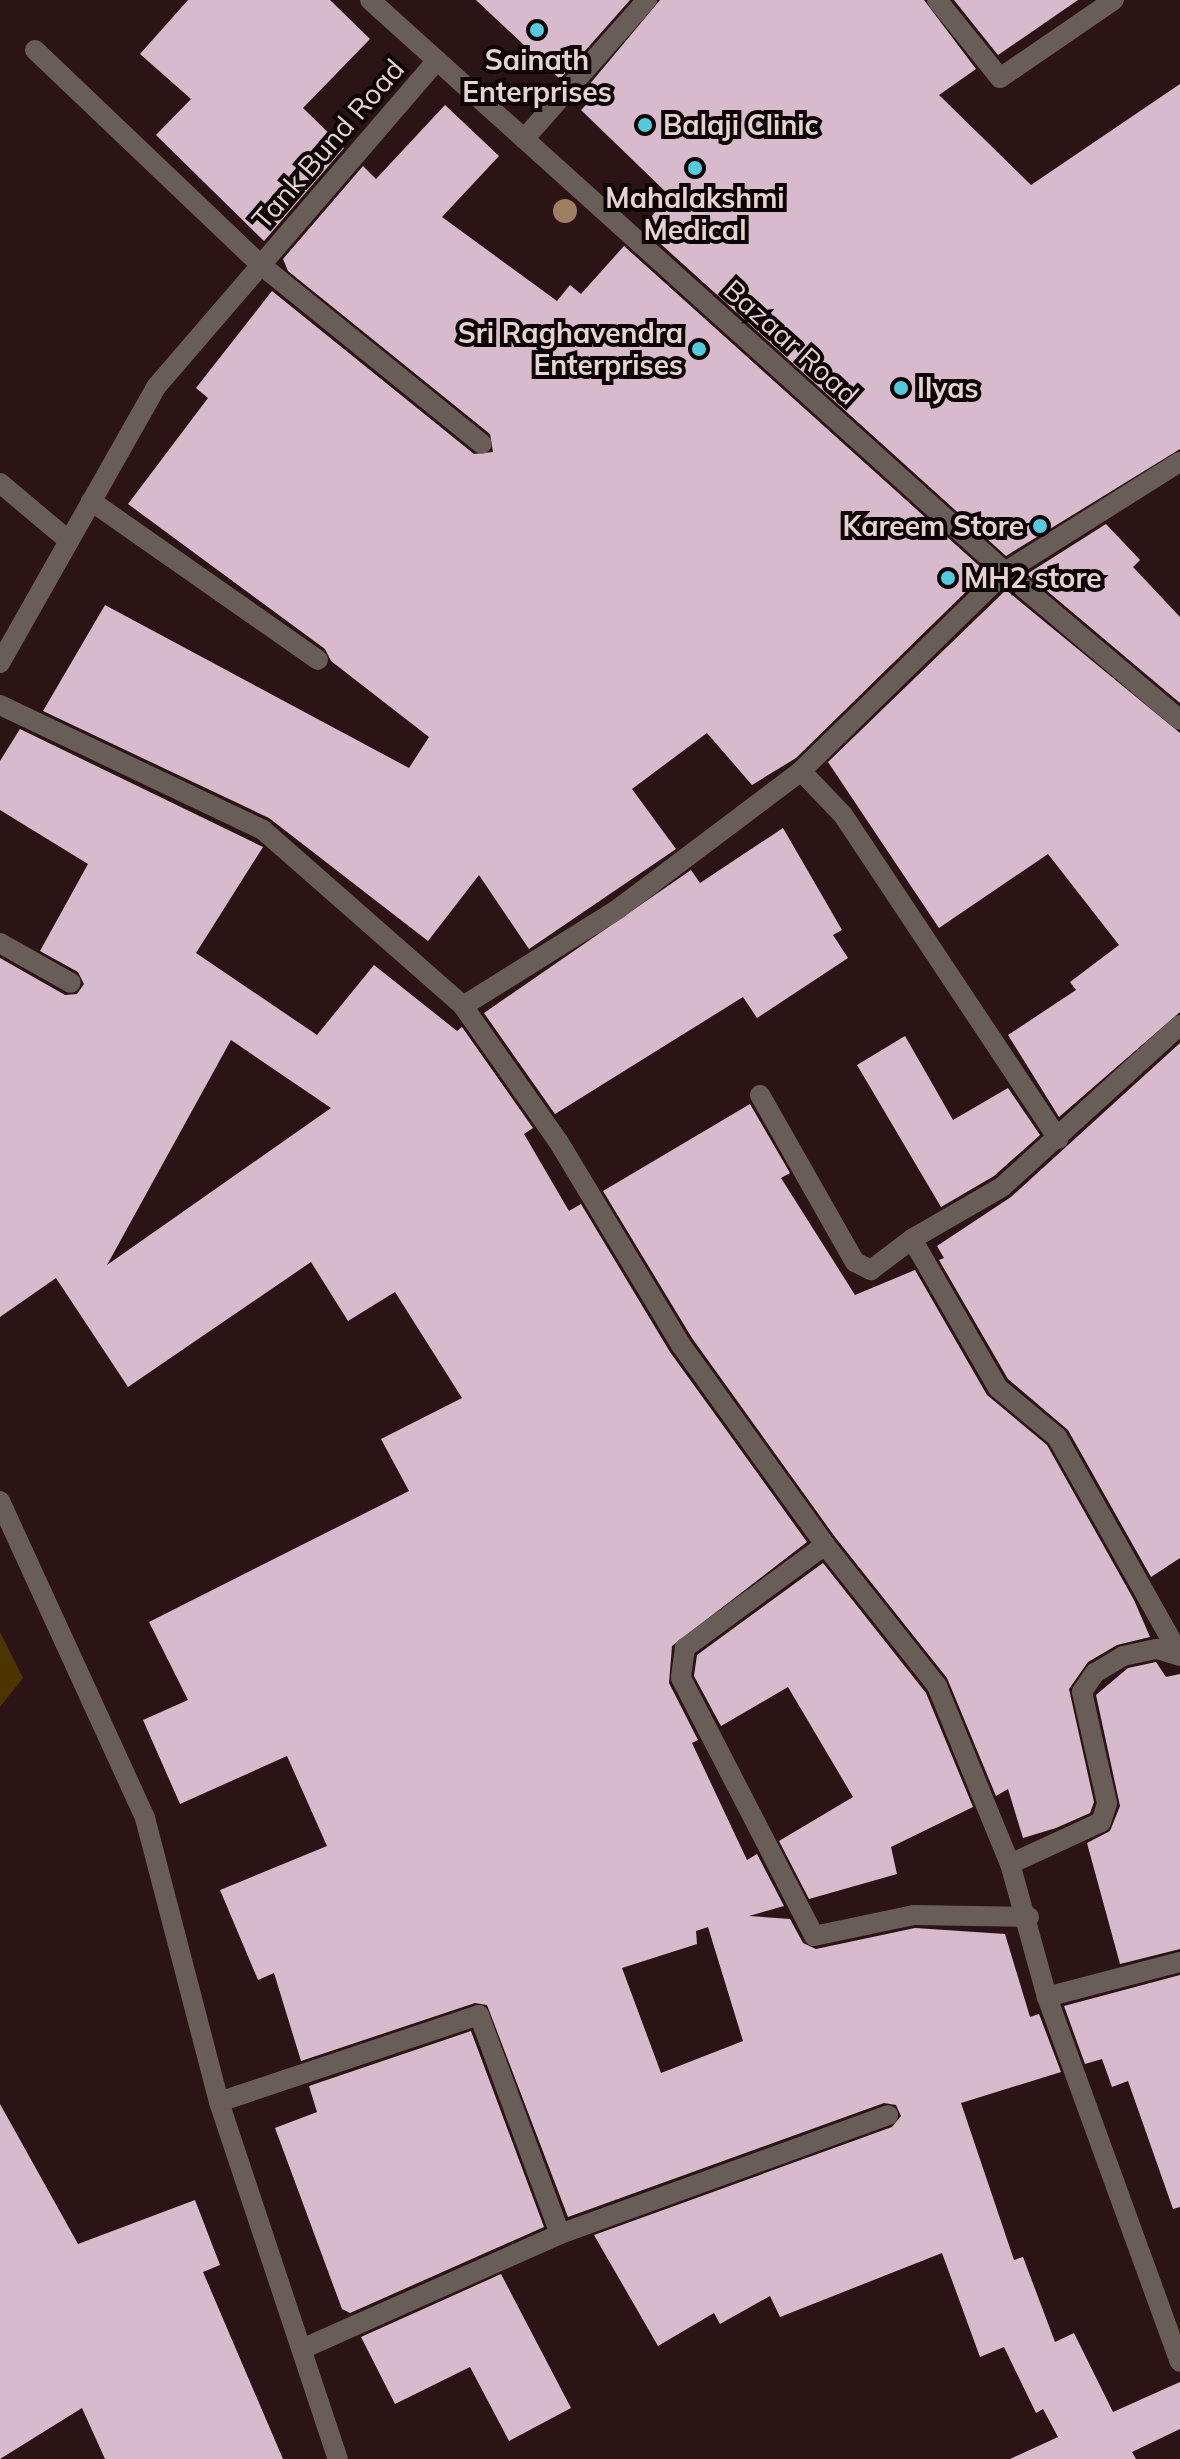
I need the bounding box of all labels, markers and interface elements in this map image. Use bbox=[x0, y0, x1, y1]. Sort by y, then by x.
marker: Sainath Enterprises bbox=[528, 21, 546, 39]
place label: Sainath Enterprises bbox=[462, 43, 612, 109]
street label: Tank Bund Road bbox=[245, 52, 411, 236]
place label: Balaji Clinic bbox=[663, 108, 819, 142]
marker: Balaji Clinic bbox=[634, 114, 656, 136]
marker: Mahalakshmi Medical bbox=[686, 159, 704, 177]
place label: Mahalakshmi Medical bbox=[605, 181, 785, 247]
street label: Bazaar Road bbox=[717, 273, 865, 411]
place label: Sri Raghavendra Enterprises bbox=[458, 316, 683, 382]
marker: Sri Raghavendra Enterprises bbox=[690, 340, 708, 358]
place label: Ilyas bbox=[917, 371, 979, 405]
marker: Ilyas bbox=[892, 379, 910, 397]
place label: Kareem Store bbox=[843, 509, 1024, 543]
marker: Kareem Store bbox=[1031, 517, 1049, 535]
place label: MH2 store bbox=[964, 561, 1102, 595]
marker: MH2 store bbox=[939, 569, 957, 587]

